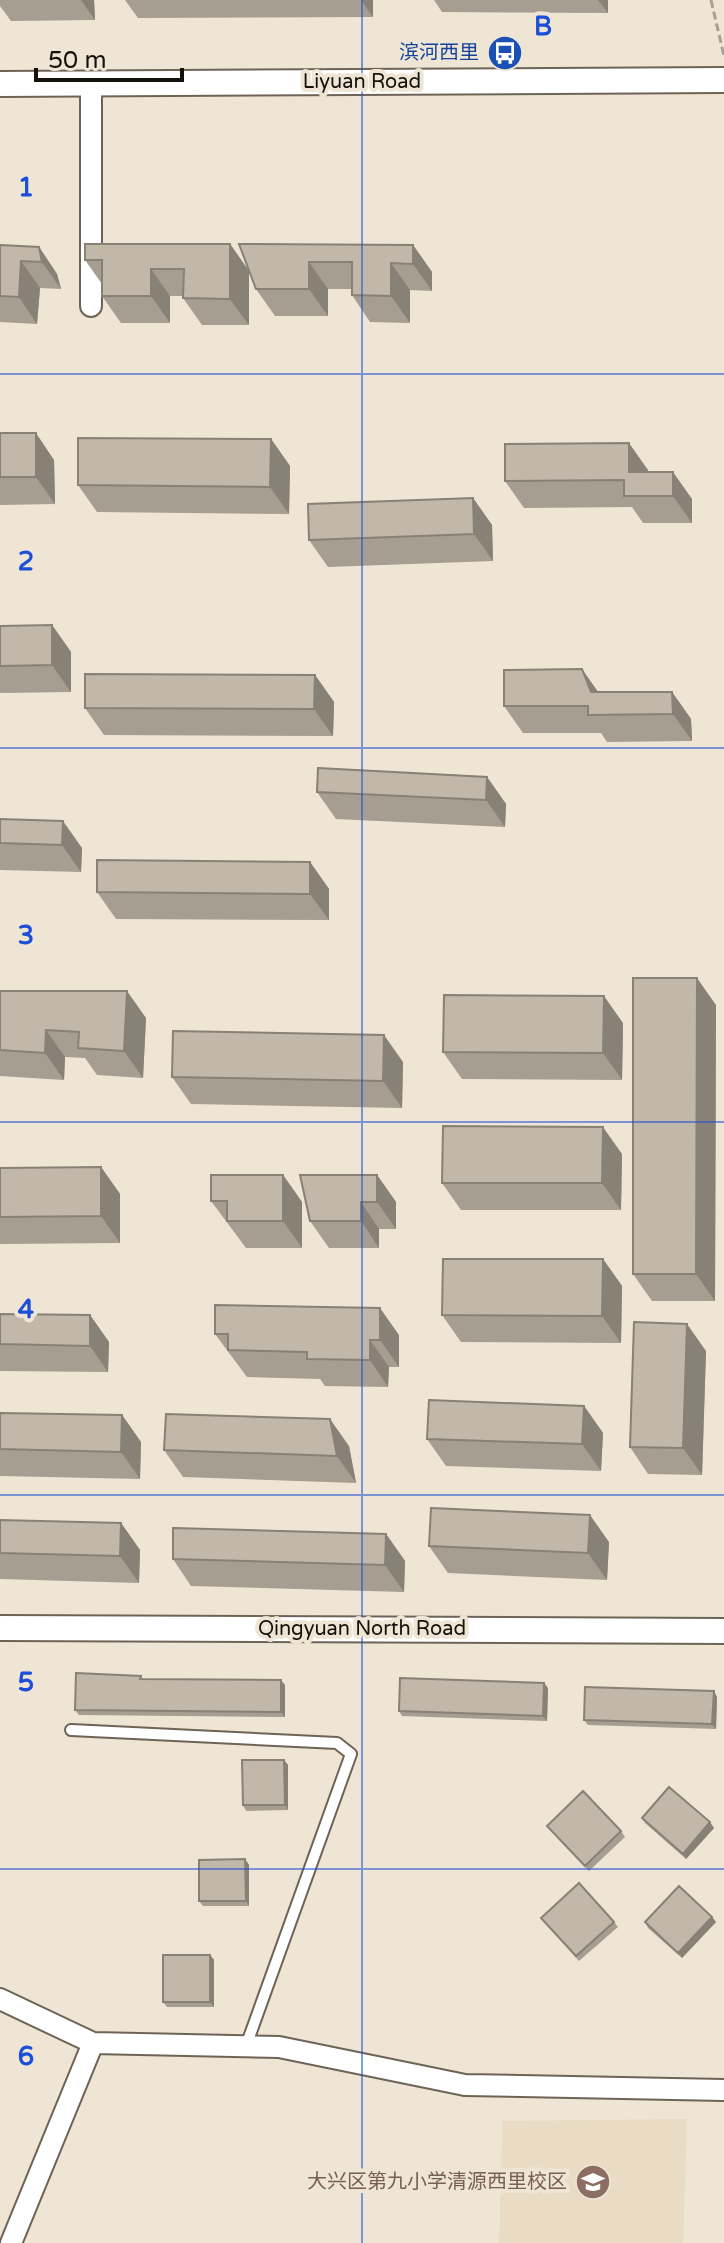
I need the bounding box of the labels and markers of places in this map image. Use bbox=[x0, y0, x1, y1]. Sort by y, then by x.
bus stop icon: 滨河西里 bbox=[486, 34, 524, 72]
place label: 滨河西里 bbox=[399, 41, 479, 65]
school or university icon: 大兴区第九小学清源西里校区 bbox=[574, 2163, 612, 2201]
place label: 大兴区第九小学清源西里校区 bbox=[307, 2170, 567, 2194]

